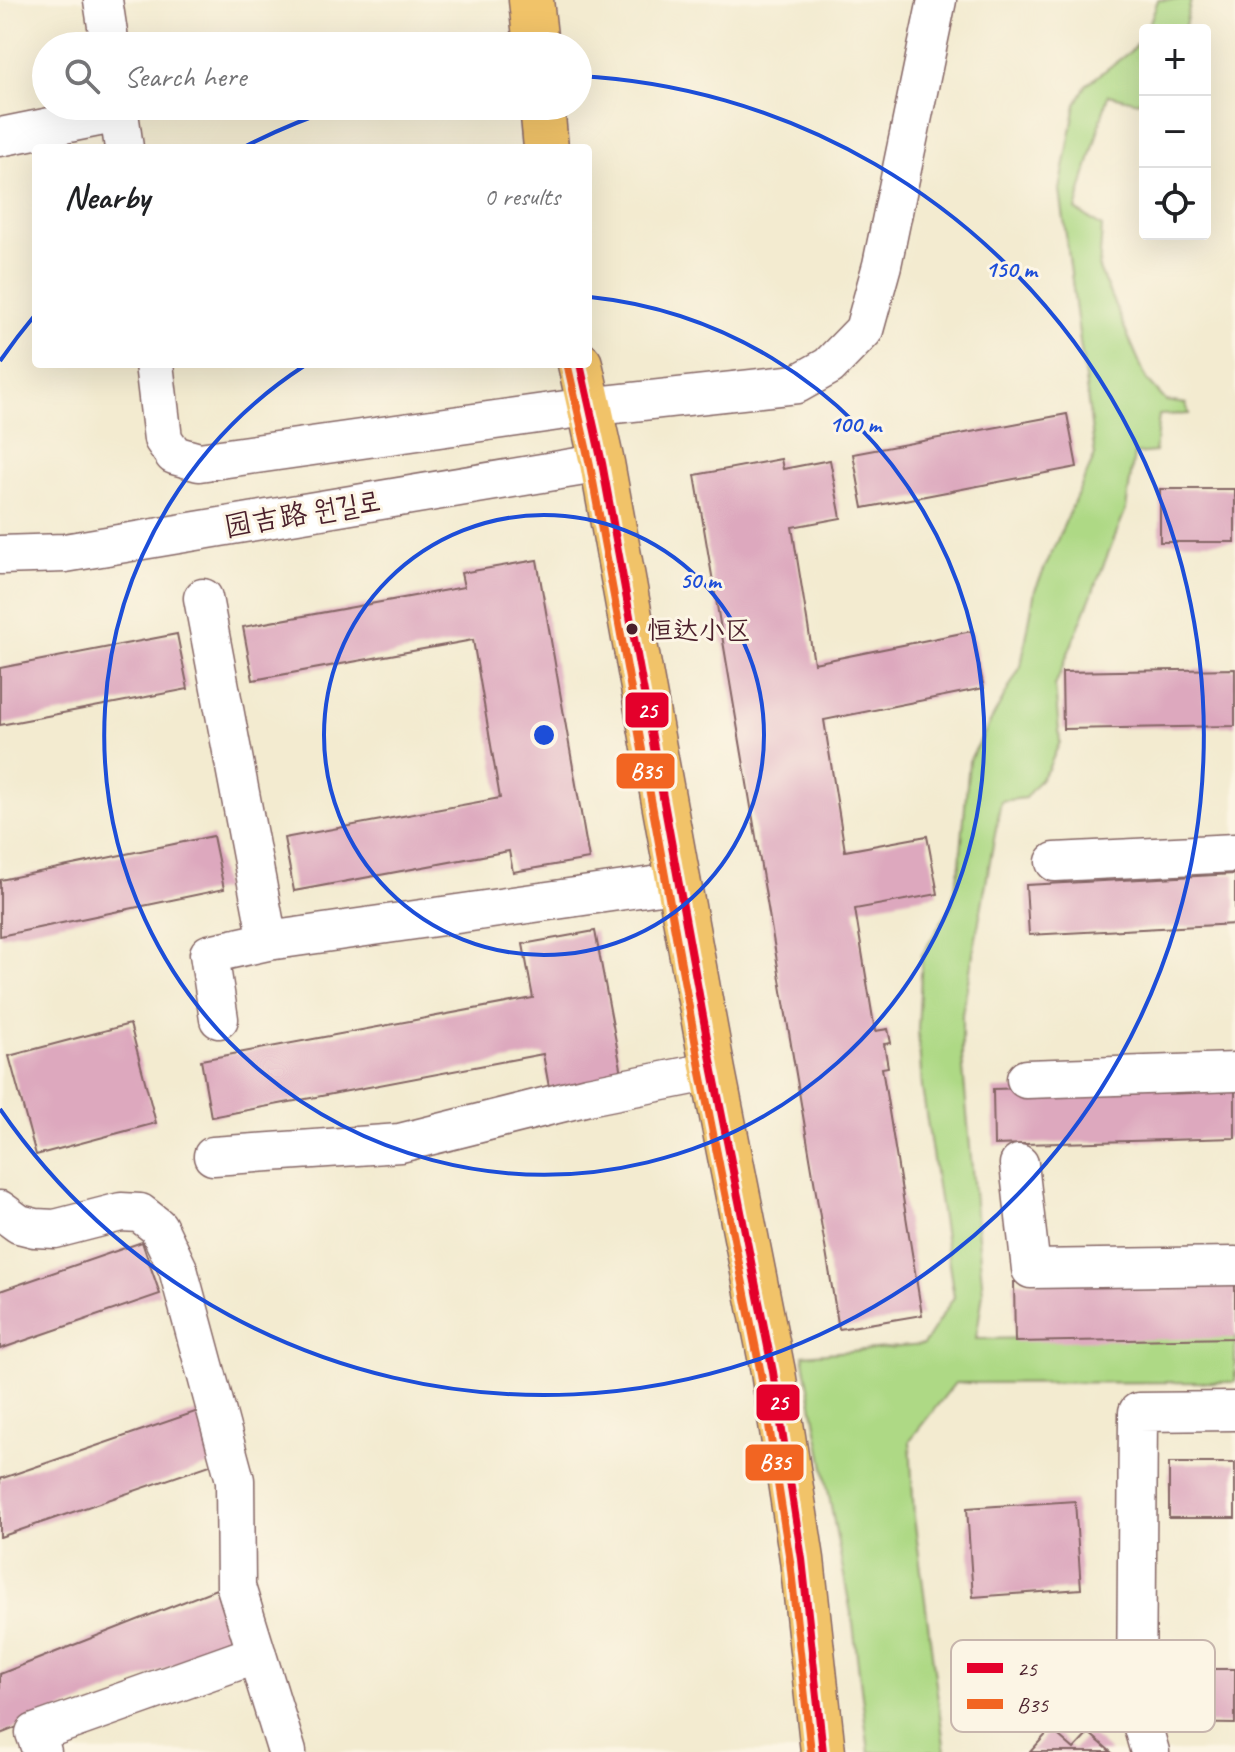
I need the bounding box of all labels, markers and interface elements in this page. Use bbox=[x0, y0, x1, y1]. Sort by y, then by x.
map controls bbox=[1139, 24, 1211, 240]
button: + bbox=[1139, 24, 1211, 96]
search box bbox=[32, 32, 592, 120]
icon: search bbox=[60, 54, 104, 98]
text: Search here bbox=[124, 57, 246, 95]
button: − bbox=[1139, 96, 1211, 168]
button: locate bbox=[1139, 168, 1211, 240]
text: Nearby bbox=[64, 175, 150, 218]
text: 0 results bbox=[484, 180, 560, 213]
text: 150 m bbox=[985, 254, 1039, 284]
text: 100 m bbox=[829, 409, 883, 439]
street label: 园吉路 원길로 bbox=[221, 483, 383, 544]
text: 50 m bbox=[680, 565, 723, 595]
place label: 恒达小区 bbox=[647, 614, 751, 647]
marker: 恒达小区 bbox=[624, 621, 640, 637]
line badge: 25 bbox=[624, 691, 670, 729]
text: 25 bbox=[637, 697, 659, 725]
centre of rings bbox=[530, 721, 558, 749]
line badge: B35 bbox=[615, 752, 676, 790]
text: B35 bbox=[631, 758, 664, 786]
line badge: 25 bbox=[755, 1383, 801, 1422]
text: 25 bbox=[768, 1389, 790, 1417]
line badge: B35 bbox=[744, 1443, 805, 1482]
text: B35 bbox=[760, 1449, 793, 1477]
legend bbox=[951, 1640, 1215, 1732]
text: 25 bbox=[1017, 1655, 1038, 1683]
text: B35 bbox=[1017, 1691, 1049, 1719]

